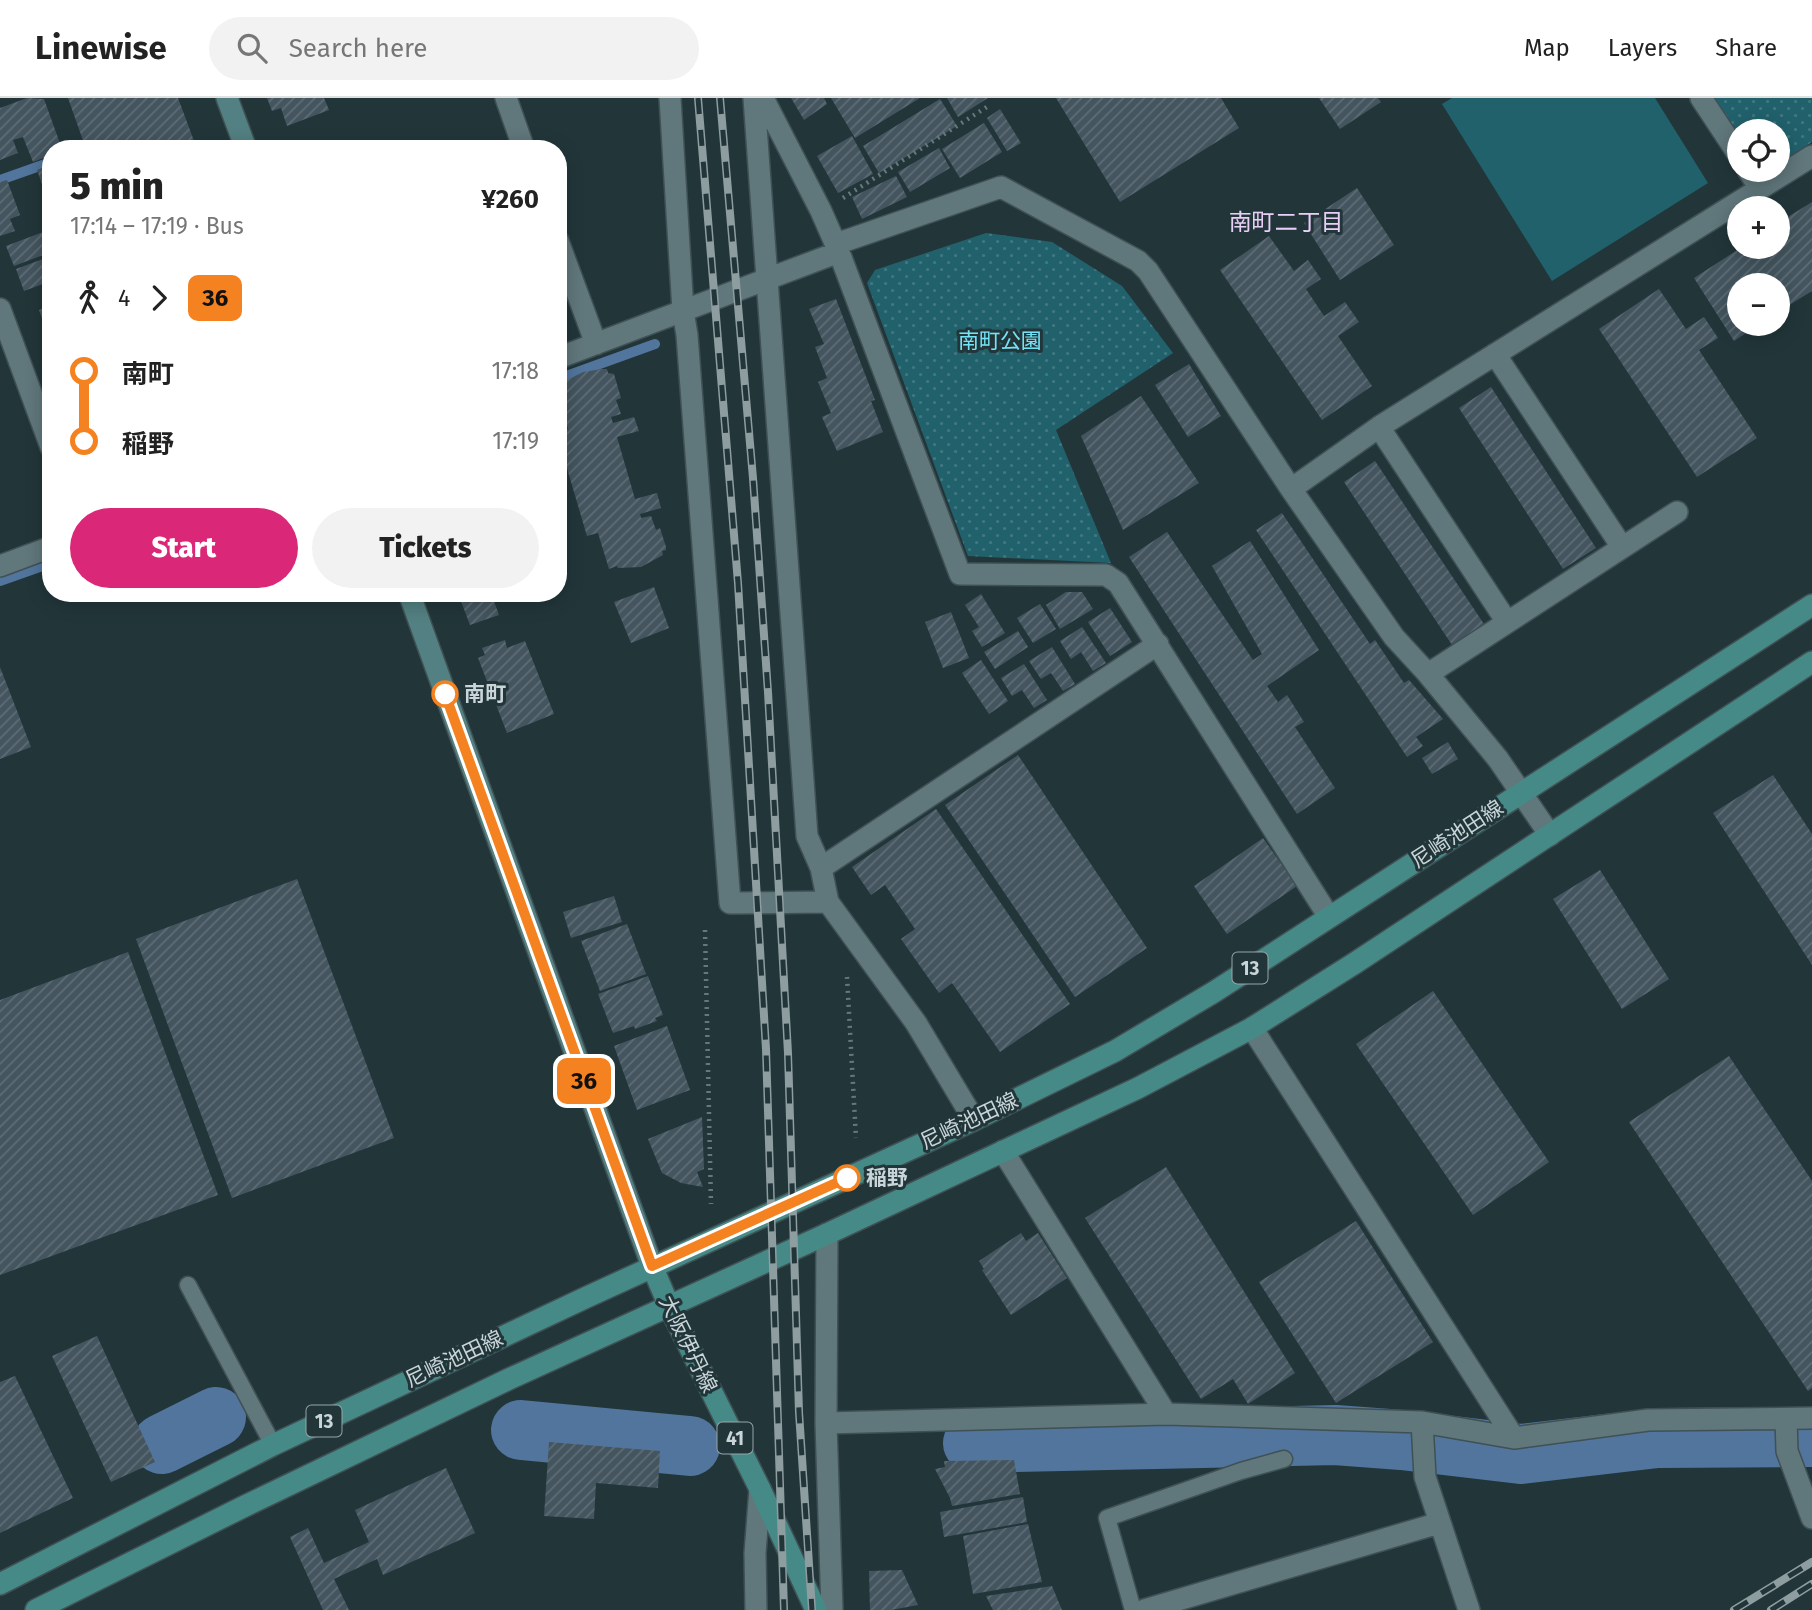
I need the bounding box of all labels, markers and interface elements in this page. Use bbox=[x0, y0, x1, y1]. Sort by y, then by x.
search box bbox=[209, 17, 699, 80]
text: Linewise bbox=[35, 28, 167, 68]
icon: search bbox=[233, 29, 271, 67]
text: Search here bbox=[289, 33, 428, 64]
text: Map bbox=[1524, 34, 1570, 62]
text: Layers bbox=[1608, 34, 1677, 62]
text: Share bbox=[1715, 34, 1777, 62]
map controls bbox=[1727, 119, 1790, 336]
button: locate bbox=[1727, 119, 1790, 182]
text: 5 min bbox=[70, 163, 164, 209]
text: ¥260 bbox=[481, 184, 539, 215]
button: + bbox=[1727, 196, 1790, 259]
district label: 南町二丁目 bbox=[1229, 208, 1344, 236]
text: 17:14 – 17:19 · Bus bbox=[70, 212, 244, 240]
button: − bbox=[1727, 273, 1790, 336]
icon: walk bbox=[70, 279, 108, 317]
icon: forward bbox=[140, 279, 178, 317]
text: 4 bbox=[118, 284, 130, 312]
text: 36 bbox=[202, 284, 228, 312]
park label: 南町公園 bbox=[958, 328, 1042, 354]
text: 17:18 bbox=[492, 357, 539, 385]
text: 南町 bbox=[122, 359, 174, 390]
text: 17:19 bbox=[492, 427, 539, 455]
text: 稲野 bbox=[122, 429, 174, 460]
button: Start bbox=[70, 508, 298, 588]
button: Tickets bbox=[312, 508, 539, 588]
marker: 南町 bbox=[432, 681, 458, 707]
place label: 南町 bbox=[464, 681, 506, 707]
street label: 尼崎池田線 bbox=[1406, 795, 1508, 873]
road number: 13 bbox=[1232, 953, 1268, 984]
line badge: 36 bbox=[552, 1058, 616, 1104]
text: 36 bbox=[571, 1067, 597, 1095]
street label: 尼崎池田線 bbox=[916, 1087, 1022, 1155]
marker: 稲野 bbox=[834, 1165, 860, 1191]
place label: 稲野 bbox=[866, 1165, 908, 1191]
street label: 大阪伊丹線 bbox=[653, 1291, 723, 1397]
street label: 尼崎池田線 bbox=[401, 1325, 507, 1393]
road number: 13 bbox=[306, 1406, 342, 1436]
road number: 41 bbox=[718, 1422, 752, 1454]

